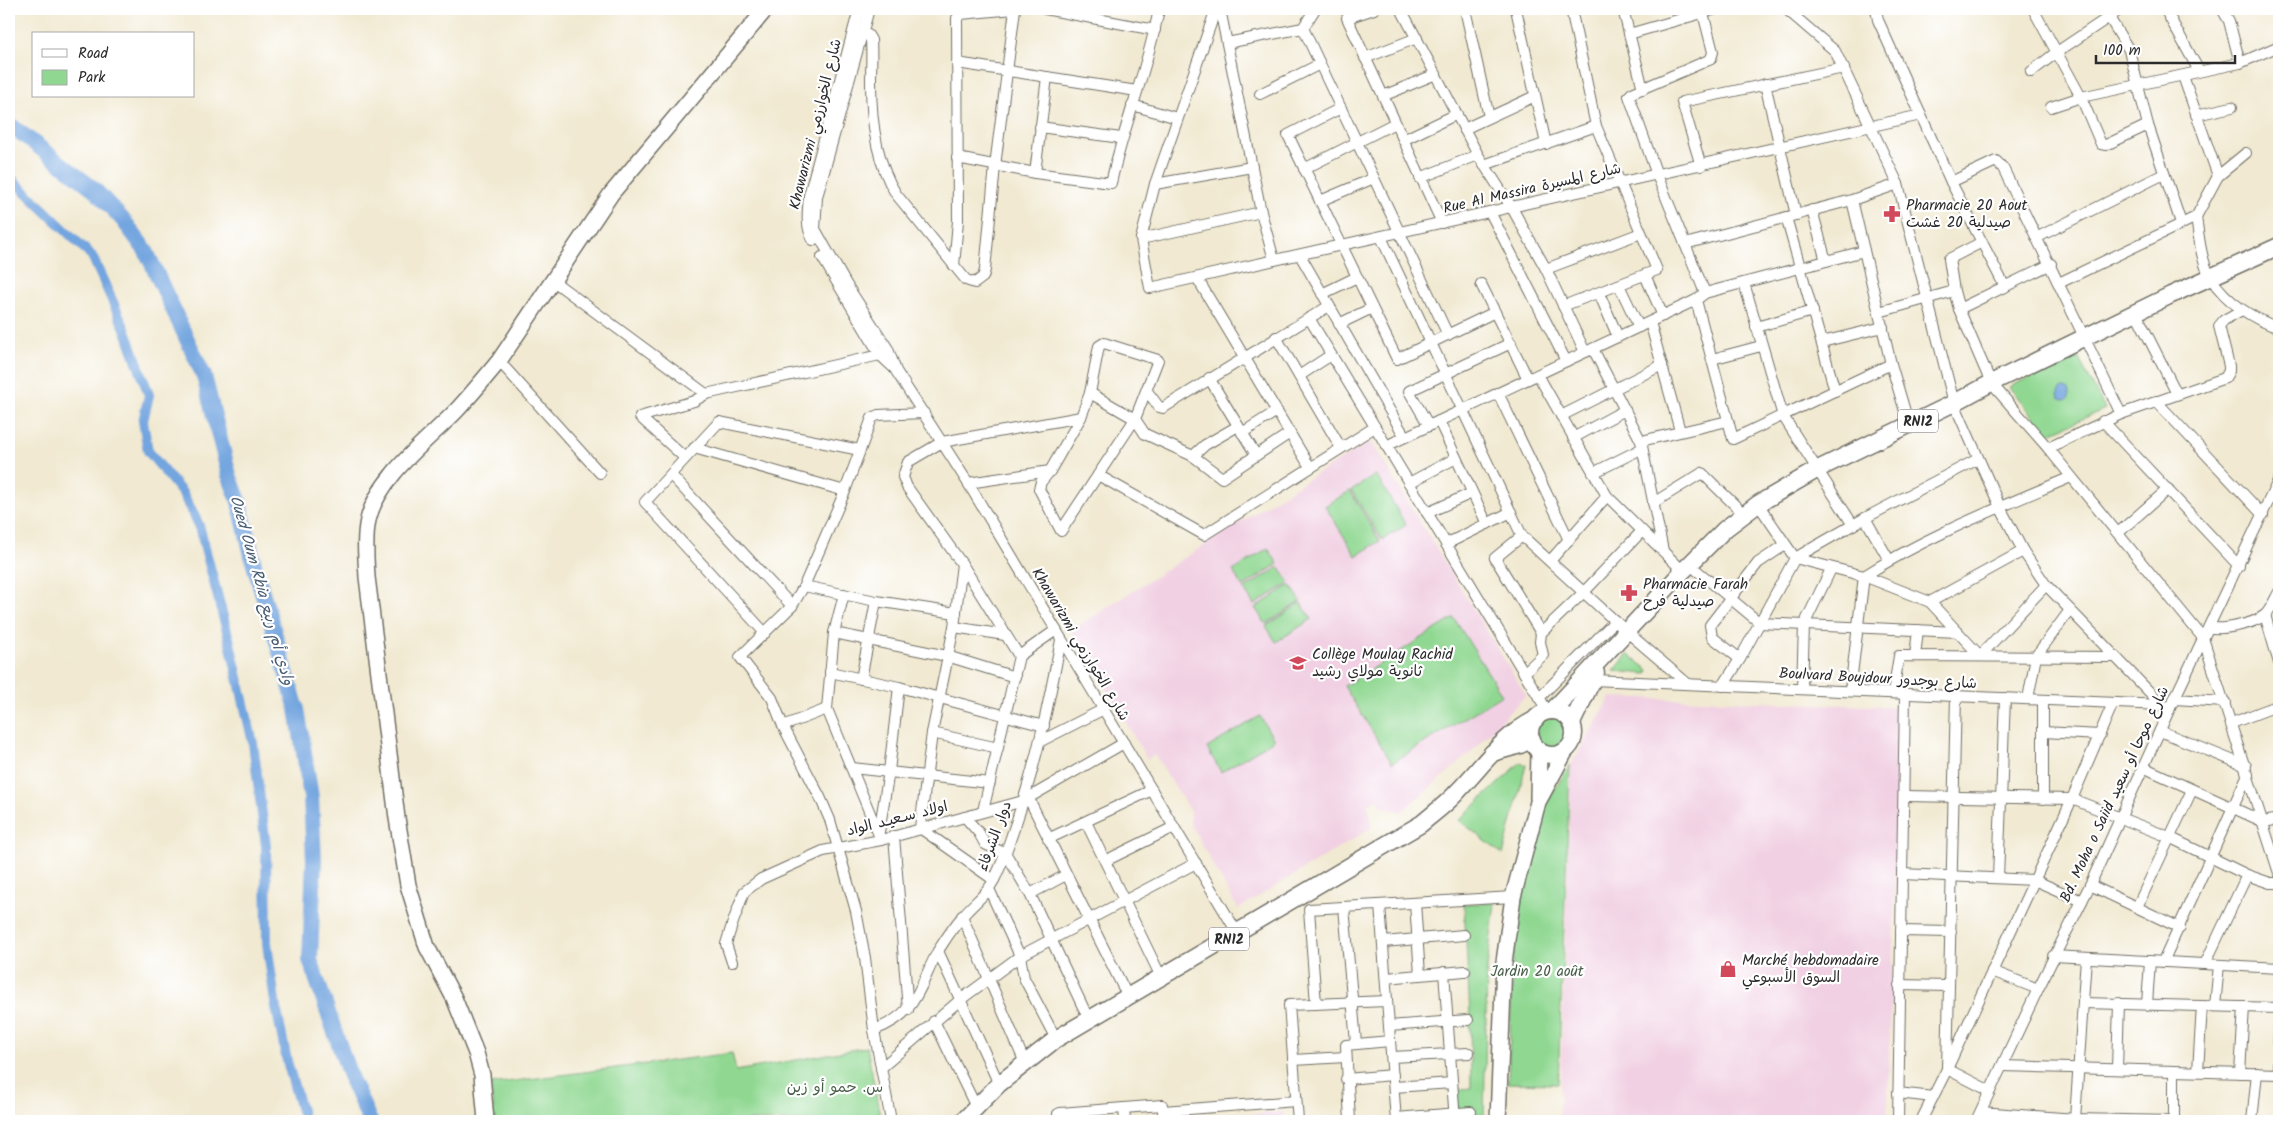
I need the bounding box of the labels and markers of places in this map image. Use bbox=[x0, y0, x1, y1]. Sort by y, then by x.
place label: Pharmacie 20 Aout صيدلية 20 غشت bbox=[1906, 194, 2028, 235]
pharmacy icon: Pharmacie 20 Aout صيدلية 20 غشت bbox=[1882, 204, 1902, 224]
place label: Pharmacie Farah صيدلية فرح bbox=[1643, 573, 1748, 614]
pharmacy icon: Pharmacie Farah صيدلية فرح bbox=[1619, 583, 1639, 603]
place label: Collège Moulay Rachid ثانوية مولاي رشيد bbox=[1312, 643, 1453, 684]
school or university icon: Collège Moulay Rachid ثانوية مولاي رشيد bbox=[1288, 653, 1308, 673]
place label: Marché hebdomadaire السوق الأسبوعي bbox=[1742, 949, 1879, 990]
shop icon: Marché hebdomadaire السوق الأسبوعي bbox=[1718, 959, 1738, 979]

